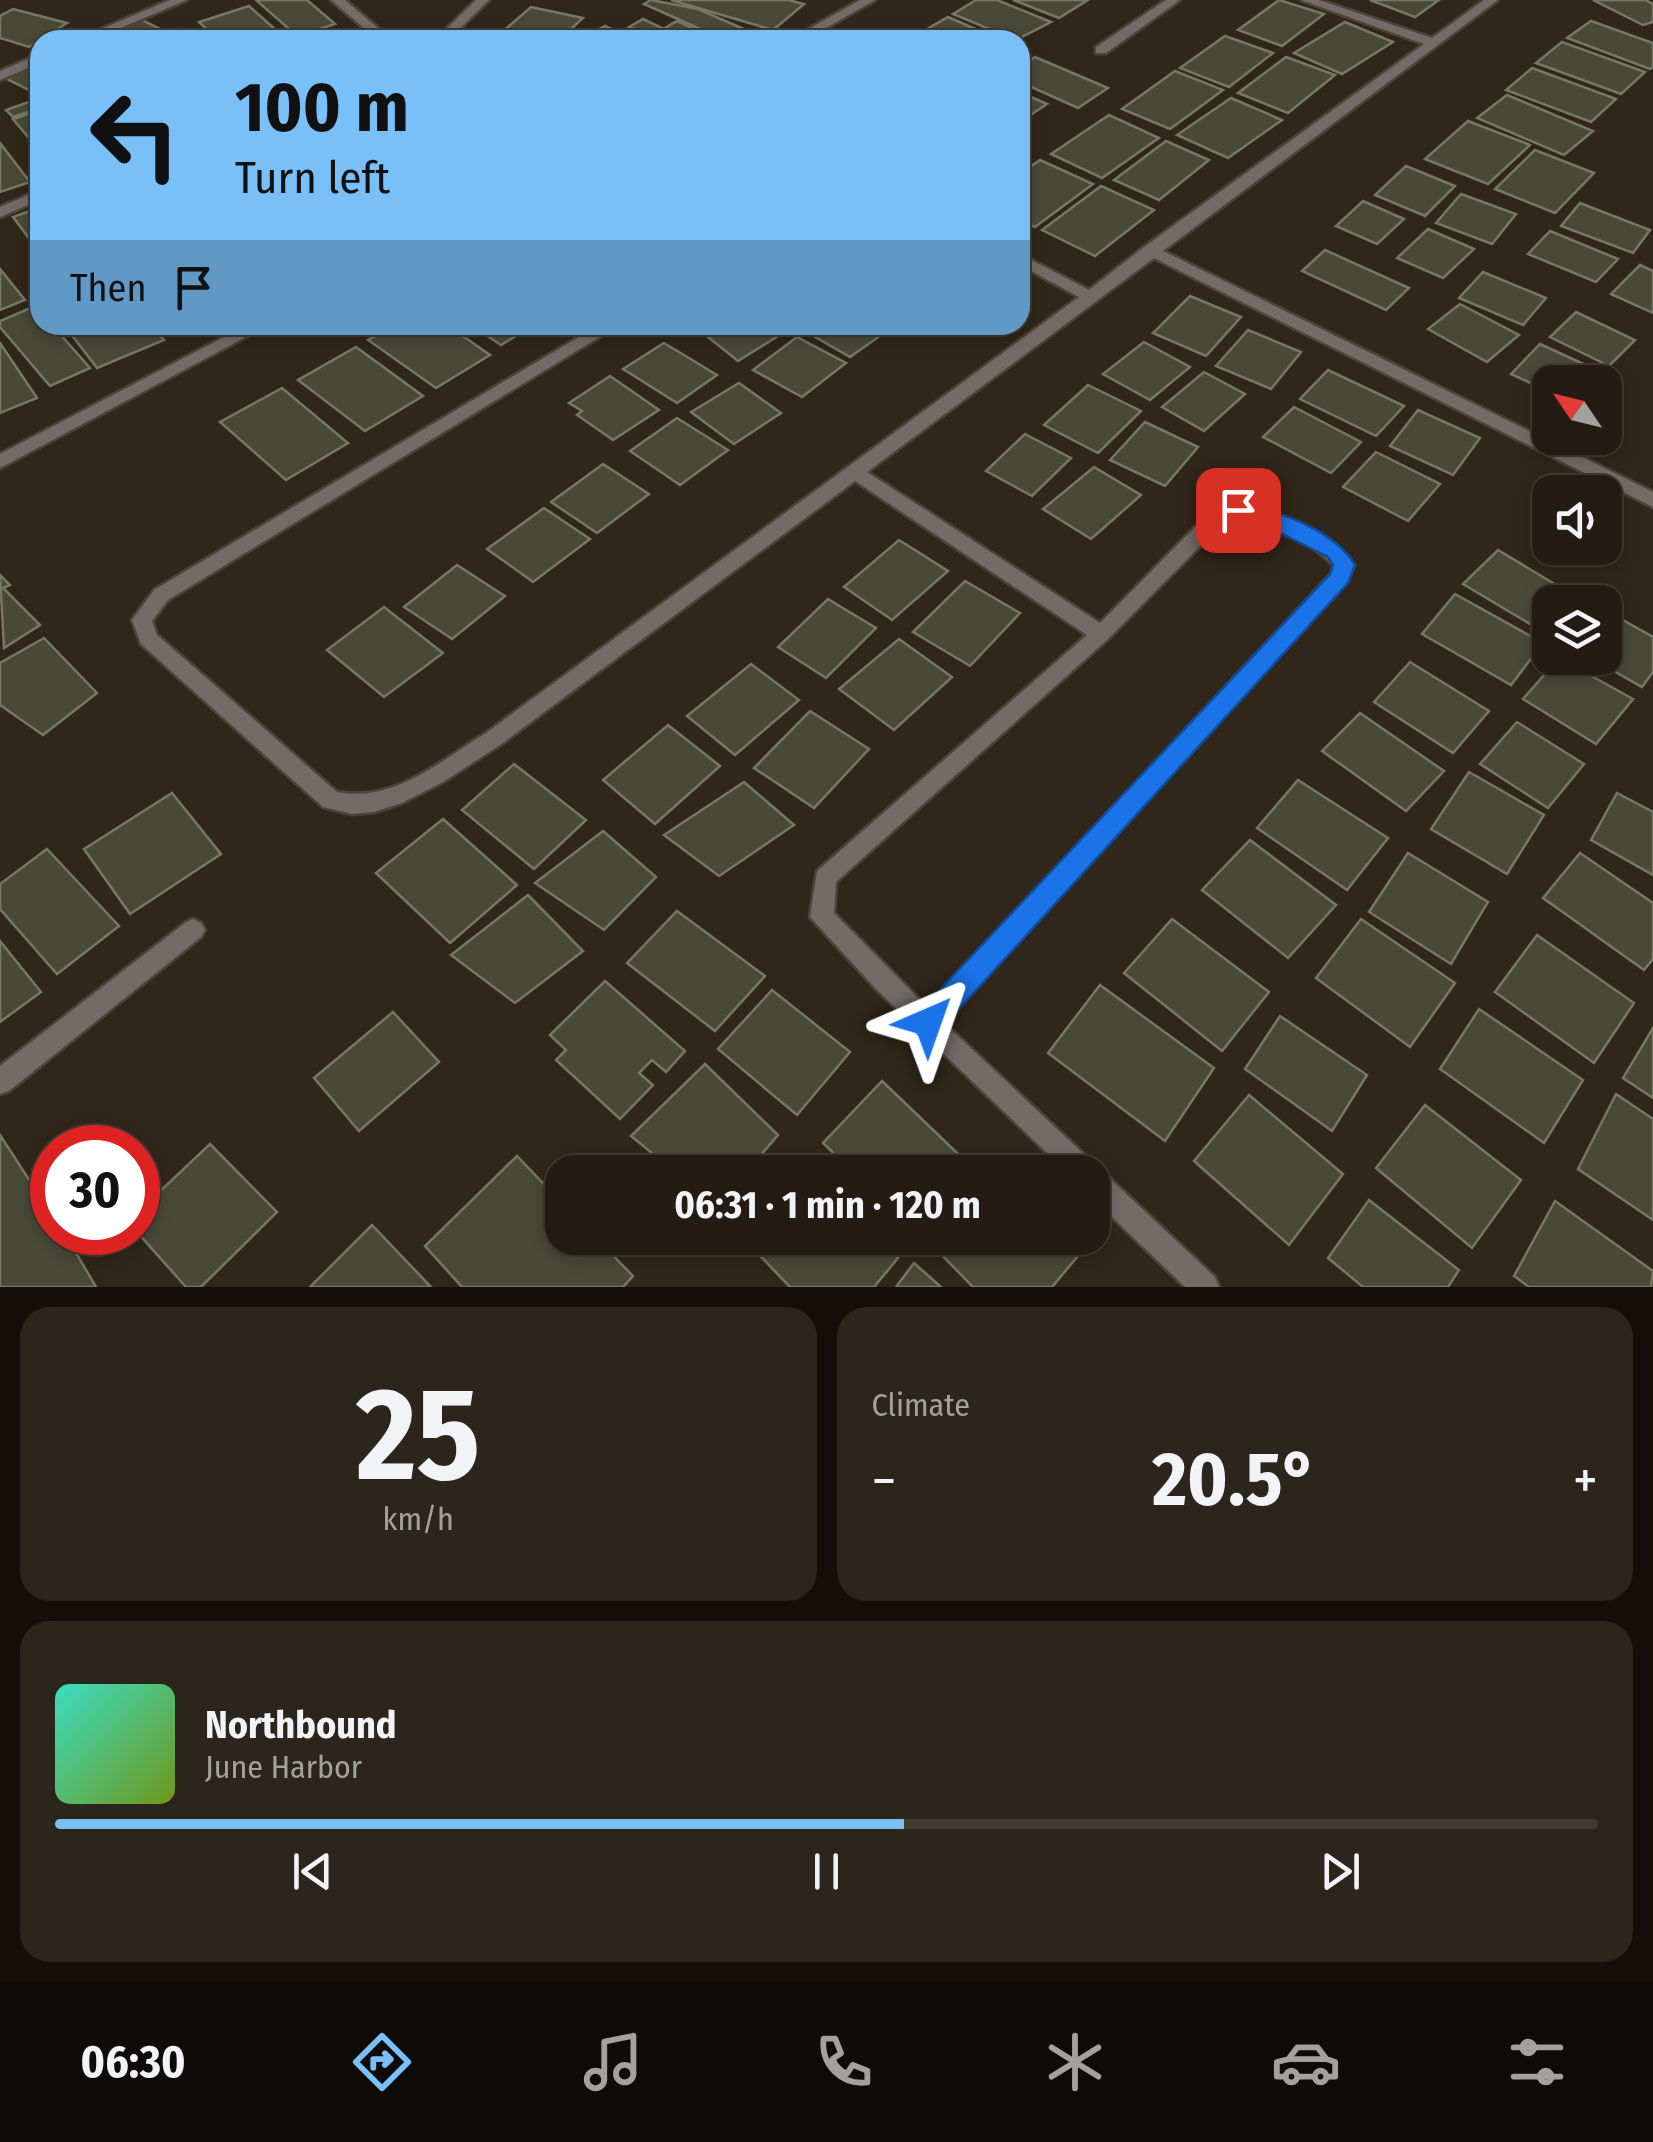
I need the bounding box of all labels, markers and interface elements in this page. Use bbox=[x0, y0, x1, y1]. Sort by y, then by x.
text: 100 m bbox=[235, 66, 409, 150]
icon: left bbox=[70, 70, 200, 200]
text: Turn left bbox=[235, 151, 390, 205]
icon: arrive bbox=[166, 260, 221, 315]
text: Then bbox=[70, 265, 146, 311]
north arrow bbox=[1532, 365, 1622, 455]
map controls bbox=[1532, 365, 1622, 675]
pin bbox=[1196, 468, 1281, 553]
button: sound bbox=[1532, 475, 1622, 565]
icon: arrive bbox=[1211, 483, 1266, 538]
button: layers bbox=[1532, 585, 1622, 675]
position arrow bbox=[876, 970, 980, 1074]
speed limit sign: 30 bbox=[30, 1125, 160, 1255]
text: 06:31 · 1 min · 120 m bbox=[674, 1182, 981, 1228]
text: 25 bbox=[356, 1357, 480, 1513]
text: Climate bbox=[872, 1386, 970, 1424]
text: 20.5° bbox=[1152, 1435, 1317, 1525]
text: − bbox=[872, 1448, 896, 1514]
text: + bbox=[1573, 1448, 1598, 1514]
text: km/h bbox=[383, 1500, 454, 1538]
text: Northbound bbox=[205, 1702, 397, 1748]
text: June Harbor bbox=[205, 1748, 362, 1786]
icon: previous bbox=[285, 1844, 340, 1899]
icon: pause bbox=[799, 1844, 854, 1899]
icon: next bbox=[1313, 1844, 1368, 1899]
icon: directions bbox=[347, 2027, 417, 2097]
icon: music bbox=[578, 2027, 648, 2097]
icon: phone bbox=[809, 2027, 879, 2097]
icon: climate bbox=[1040, 2027, 1110, 2097]
icon: car bbox=[1271, 2027, 1341, 2097]
icon: filters bbox=[1502, 2027, 1572, 2097]
text: 06:30 bbox=[81, 2035, 186, 2089]

